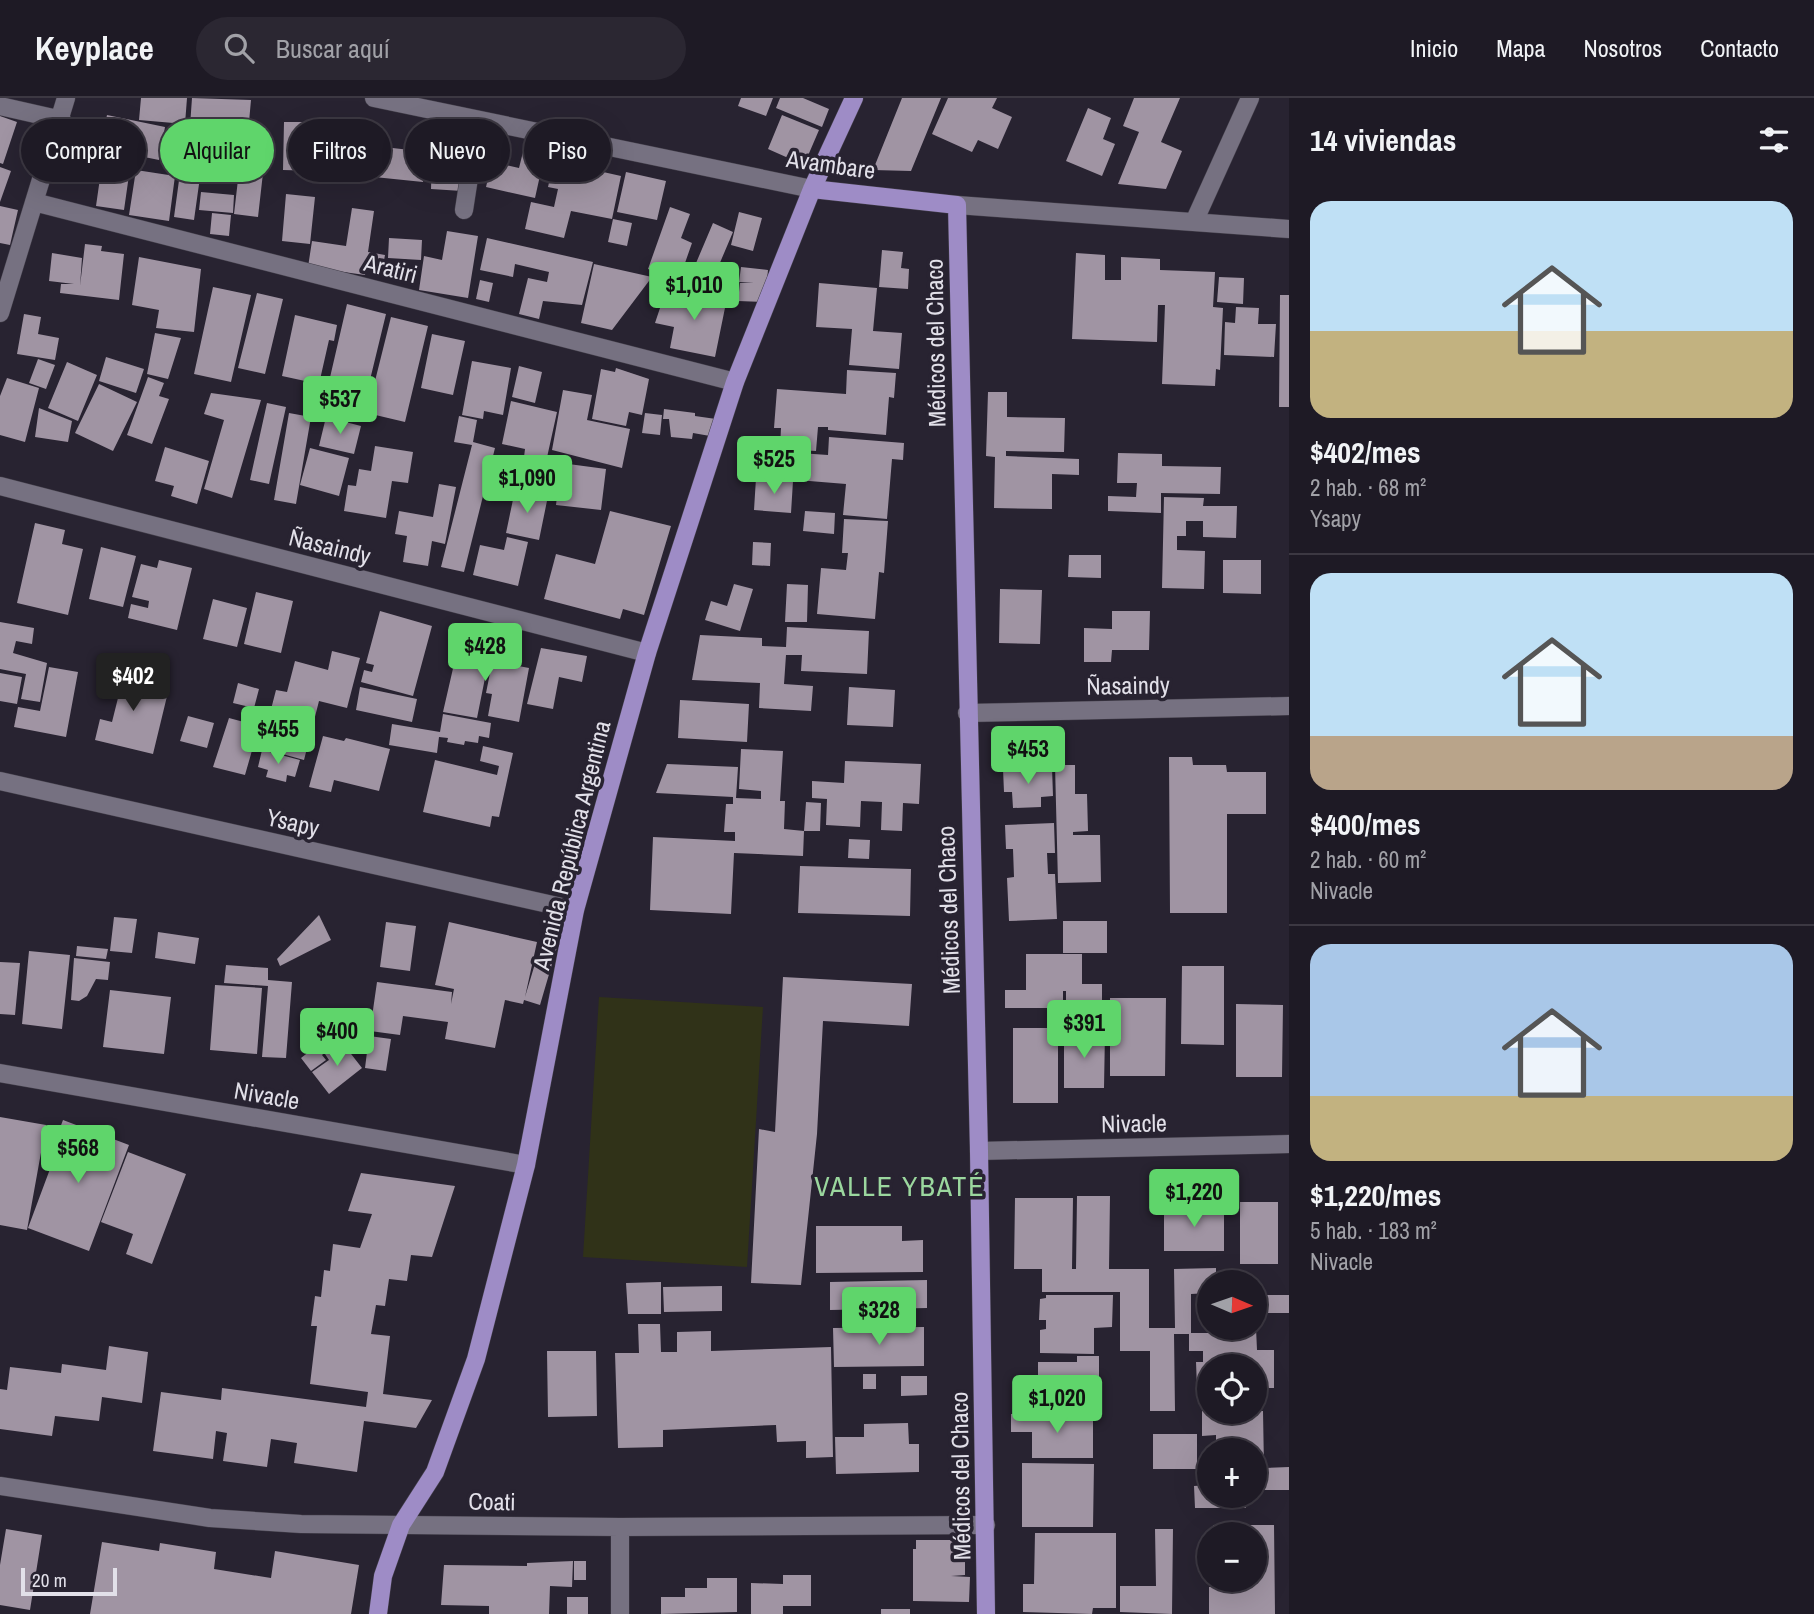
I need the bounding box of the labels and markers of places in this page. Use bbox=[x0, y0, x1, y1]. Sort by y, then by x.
pin: $1,010 bbox=[637, 262, 751, 322]
pin: $537 bbox=[299, 376, 381, 436]
pin: $525 bbox=[733, 436, 815, 496]
pin: $1,090 bbox=[470, 456, 584, 515]
pin: $428 bbox=[444, 624, 526, 683]
pin: $402 bbox=[92, 654, 174, 713]
pin: $455 bbox=[237, 706, 319, 766]
pin: $453 bbox=[987, 726, 1069, 786]
pin: $391 bbox=[1043, 1000, 1125, 1060]
pin: $400 bbox=[296, 1009, 378, 1068]
pin: $568 bbox=[37, 1126, 119, 1185]
pin: $1,220 bbox=[1137, 1170, 1251, 1229]
pin: $328 bbox=[838, 1288, 920, 1347]
pin: $1,020 bbox=[1000, 1376, 1114, 1435]

